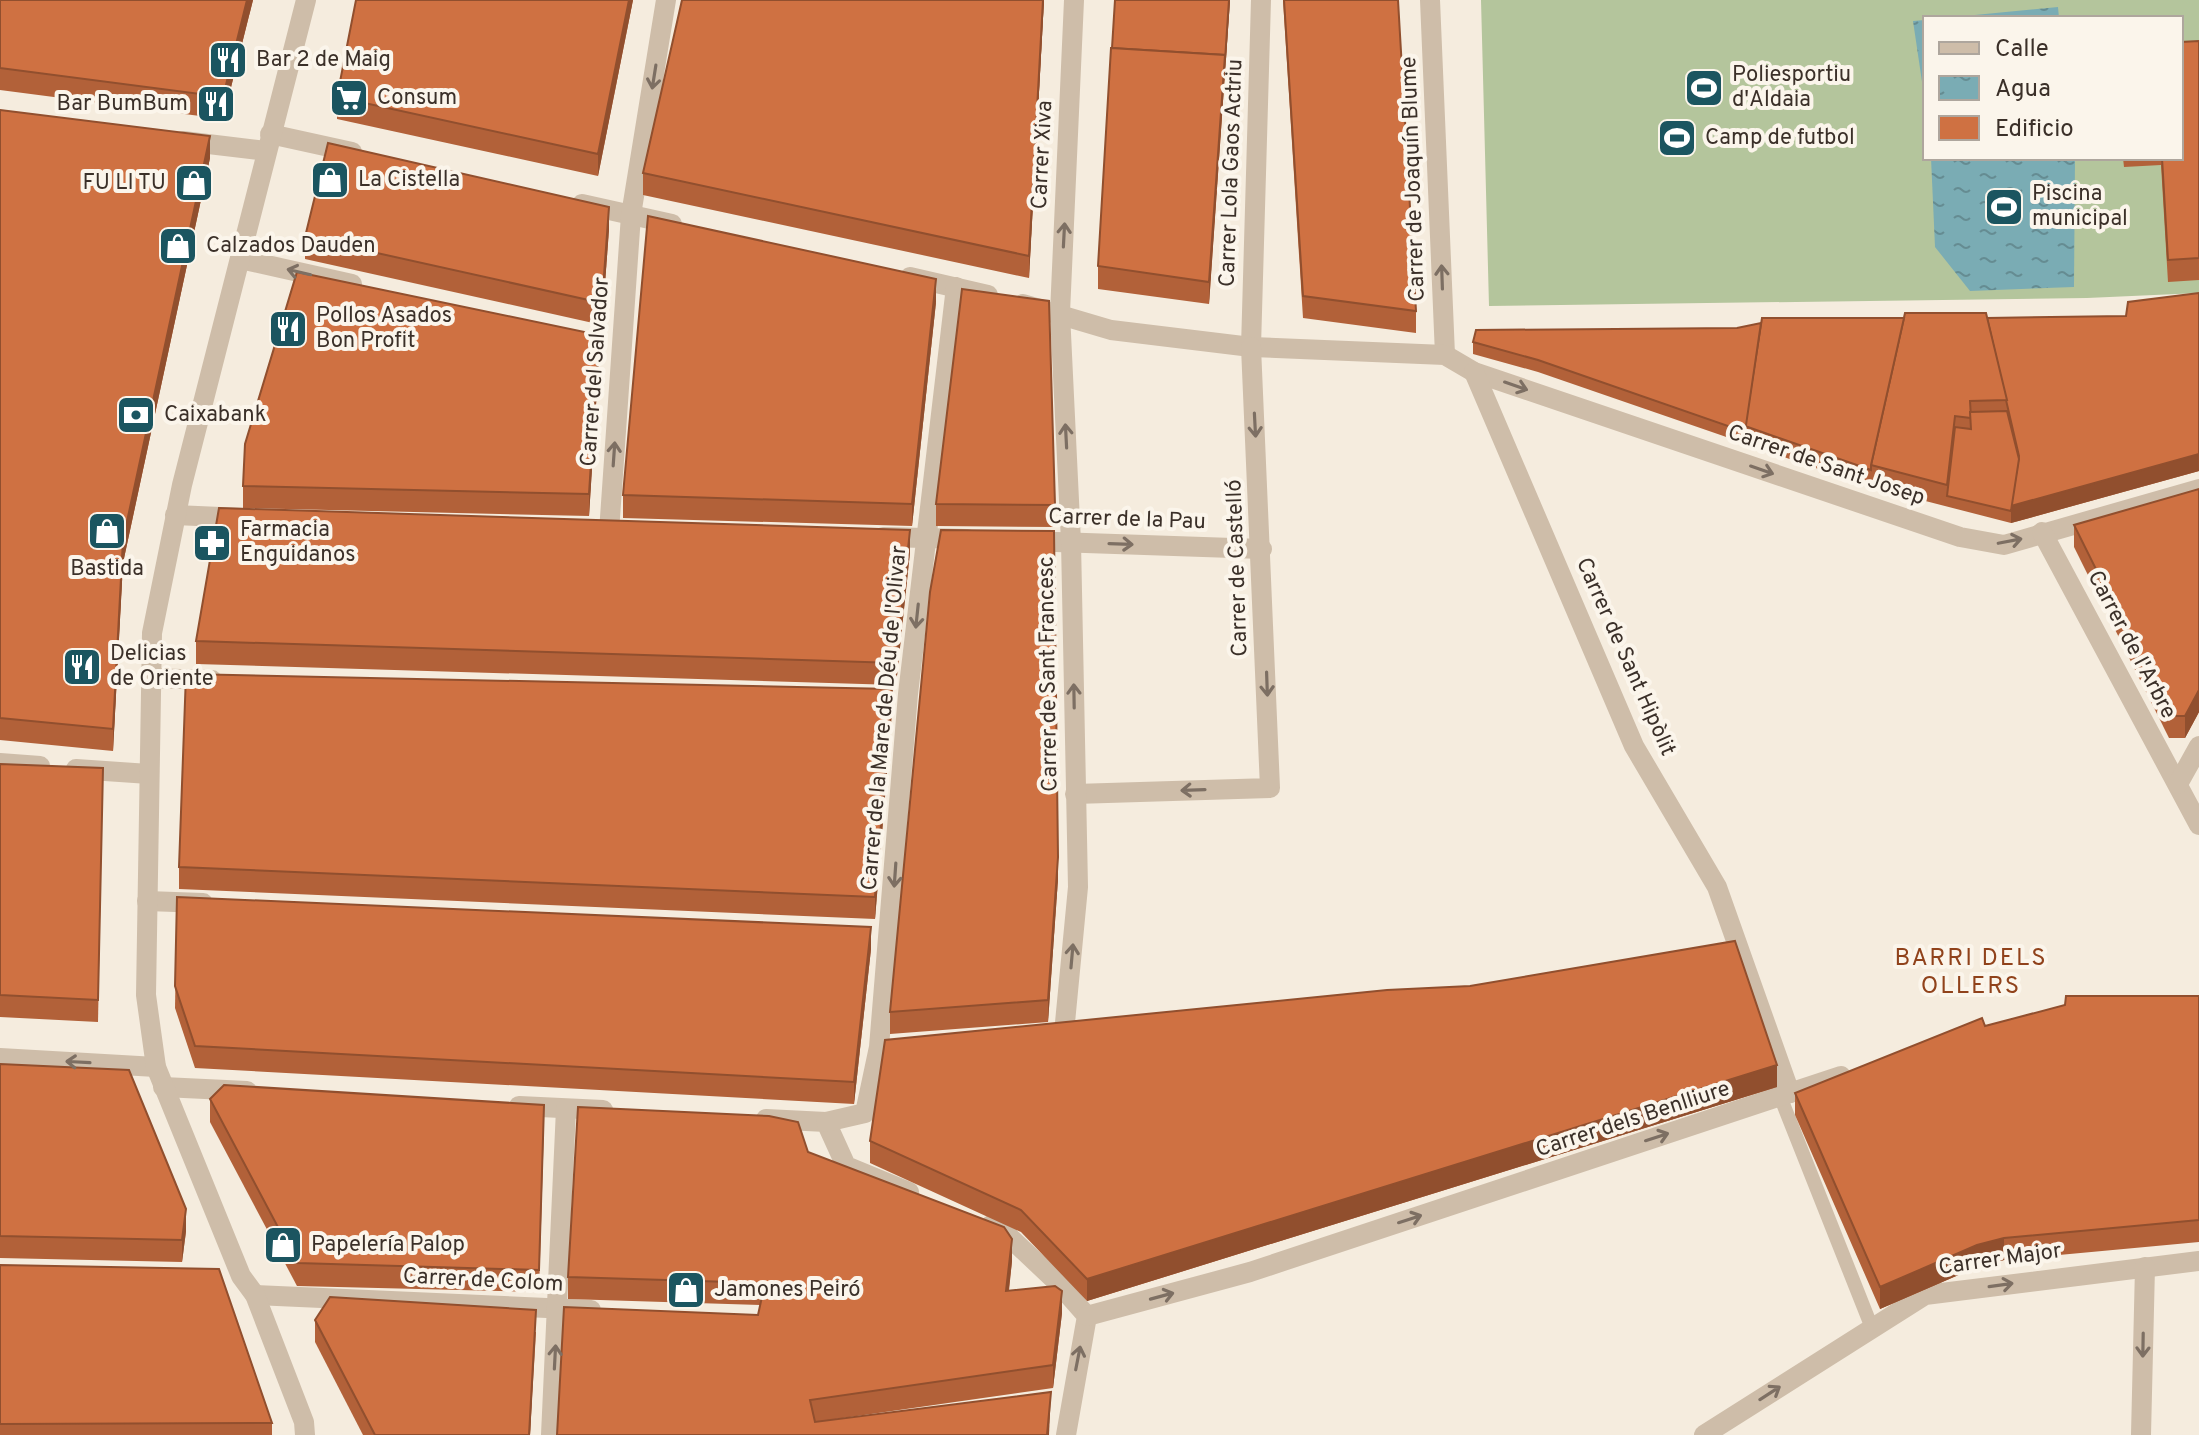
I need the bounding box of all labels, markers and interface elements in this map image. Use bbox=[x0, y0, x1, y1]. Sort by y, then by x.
legend bbox=[1923, 16, 2183, 160]
text: Calle bbox=[1995, 35, 2049, 65]
restaurant icon: Bar 2 de Maig bbox=[207, 39, 249, 81]
place label: Bar 2 de Maig bbox=[256, 47, 391, 74]
street label: Carrer de Joaquín Blume bbox=[1396, 56, 1432, 302]
street label: Carrer Lola Gaos Actriu bbox=[1215, 58, 1249, 288]
place label: Poliesportiu d'Aldaia bbox=[1732, 62, 1851, 114]
one-way arrow bbox=[645, 64, 660, 89]
sports icon: Poliesportiu d'Aldaia bbox=[1683, 67, 1725, 109]
text: Agua bbox=[1995, 75, 2051, 105]
supermarket icon: Consum bbox=[328, 77, 370, 119]
restaurant icon: Bar BumBum bbox=[195, 83, 237, 125]
place label: Consum bbox=[377, 85, 457, 112]
place label: Bar BumBum bbox=[57, 91, 188, 118]
street label: Carrer Xiva bbox=[1027, 100, 1059, 210]
text: Edificio bbox=[1995, 115, 2074, 145]
sports icon: Camp de futbol bbox=[1656, 117, 1698, 159]
place label: Camp de futbol bbox=[1705, 125, 1855, 152]
shop icon: La Cistella bbox=[309, 159, 351, 201]
shop icon: FU LI TU bbox=[173, 162, 215, 204]
place label: La Cistella bbox=[358, 167, 460, 194]
place label: FU LI TU bbox=[83, 170, 166, 197]
place label: Piscina municipal bbox=[2032, 181, 2128, 233]
sports icon: Piscina municipal bbox=[1983, 186, 2025, 228]
one-way arrow bbox=[1056, 222, 1071, 249]
shop icon: Calzados Dauden bbox=[157, 225, 199, 267]
place label: Calzados Dauden bbox=[206, 233, 376, 260]
one-way arrow bbox=[287, 264, 312, 279]
one-way arrow bbox=[1434, 264, 1449, 291]
street label: Carrer del Salvador bbox=[576, 276, 616, 468]
place label: Pollos Asados Bon Profit bbox=[316, 303, 452, 355]
restaurant icon: Pollos Asados Bon Profit bbox=[267, 308, 309, 350]
one-way arrow bbox=[1503, 380, 1528, 395]
bank icon: Caixabank bbox=[115, 394, 157, 436]
place label: Caixabank bbox=[164, 402, 266, 429]
one-way arrow bbox=[1248, 411, 1263, 438]
street label: Carrer de Sant Josep bbox=[1724, 420, 1928, 512]
one-way arrow bbox=[1058, 423, 1073, 450]
one-way arrow bbox=[607, 441, 622, 468]
one-way arrow bbox=[1750, 463, 1775, 478]
street label: Carrer de Castelló bbox=[1221, 479, 1255, 657]
street label: Carrer de la Pau bbox=[1048, 504, 1206, 536]
shop icon: Bastida bbox=[86, 510, 128, 552]
place label: Farmacia Enguidanos bbox=[240, 517, 355, 569]
pharmacy icon: Farmacia Enguidanos bbox=[191, 522, 233, 564]
one-way arrow bbox=[1997, 532, 2023, 547]
one-way arrow bbox=[1107, 536, 1134, 551]
street label: Carrer de la Mare de Déu de l'Olivar bbox=[856, 544, 914, 892]
street label: Carrer de Sant Hipòlit bbox=[1569, 554, 1681, 760]
place label: Bastida bbox=[70, 556, 144, 583]
street label: Carrer de Sant Francesc bbox=[1033, 556, 1065, 792]
street label: Carrer de l'Arbre bbox=[2081, 566, 2181, 724]
one-way arrow bbox=[909, 602, 924, 629]
place label: Delicias de Oriente bbox=[110, 641, 214, 693]
restaurant icon: Delicias de Oriente bbox=[61, 646, 103, 688]
one-way arrow bbox=[1259, 670, 1274, 697]
one-way arrow bbox=[1066, 683, 1081, 710]
one-way arrow bbox=[1180, 783, 1207, 798]
one-way arrow bbox=[887, 861, 902, 888]
one-way arrow bbox=[1064, 943, 1079, 969]
district label: BARRI DELS OLLERS bbox=[1894, 944, 2048, 1002]
one-way arrow bbox=[65, 1055, 92, 1070]
street label: Carrer dels Benlliure bbox=[1533, 1076, 1733, 1164]
one-way arrow bbox=[1644, 1129, 1669, 1143]
one-way arrow bbox=[1397, 1210, 1422, 1225]
shop icon: Papelería Palop bbox=[262, 1224, 304, 1266]
place label: Papelería Palop bbox=[311, 1232, 465, 1259]
street label: Carrer Major bbox=[1937, 1238, 2064, 1282]
street label: Carrer de Colom bbox=[402, 1263, 564, 1299]
shop icon: Jamones Peiró bbox=[665, 1269, 707, 1311]
place label: Jamones Peiró bbox=[714, 1277, 860, 1304]
one-way arrow bbox=[1987, 1277, 2014, 1292]
one-way arrow bbox=[1148, 1288, 1174, 1303]
one-way arrow bbox=[2135, 1331, 2151, 1358]
one-way arrow bbox=[548, 1344, 563, 1371]
one-way arrow bbox=[1071, 1346, 1086, 1371]
one-way arrow bbox=[1758, 1384, 1780, 1401]

